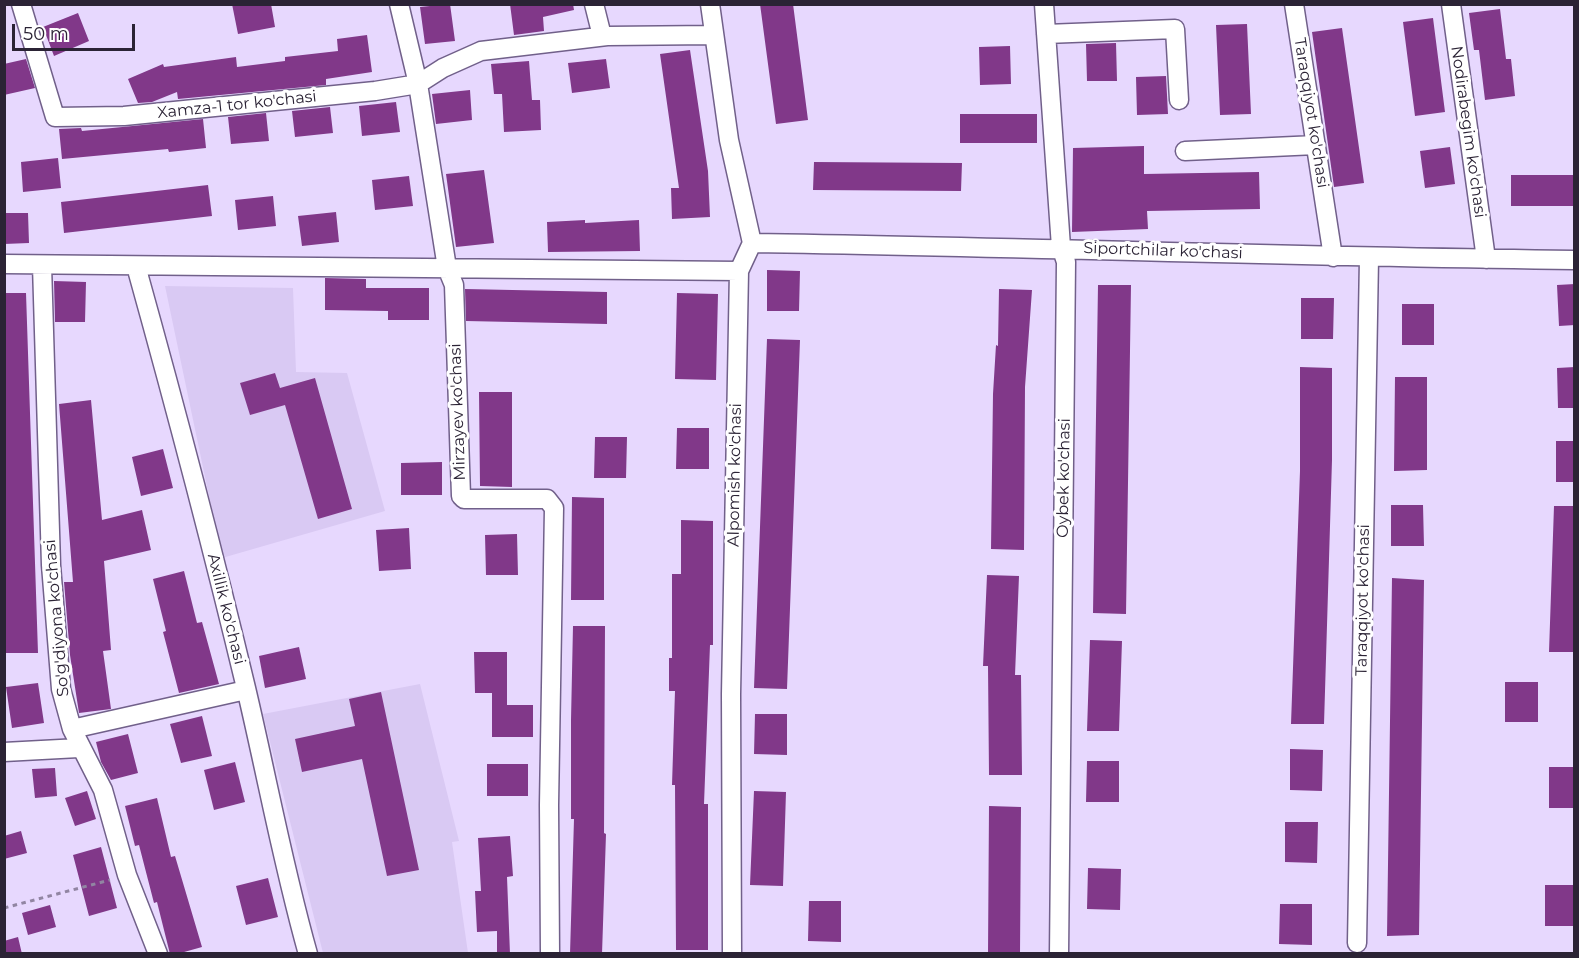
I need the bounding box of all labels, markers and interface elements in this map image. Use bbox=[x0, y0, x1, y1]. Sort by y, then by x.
scale bar bbox=[15, 12, 138, 50]
text: 50 m bbox=[23, 23, 69, 45]
street label: Taraqqiyot ko'chasi bbox=[1290, 37, 1332, 189]
street label: Nodirabegim ko'chasi bbox=[1446, 45, 1490, 219]
street label: Xamza-1 tor ko'chasi bbox=[156, 87, 318, 123]
street label: Siportchilar ko'chasi bbox=[1083, 239, 1243, 263]
street label: Mirzayev ko'chasi bbox=[446, 343, 470, 481]
street label: Alpomish ko'chasi bbox=[724, 403, 746, 547]
street label: Oybek ko'chasi bbox=[1053, 418, 1075, 538]
street label: Taraqqiyot ko'chasi bbox=[1352, 524, 1374, 676]
street label: So'g'diyona ko'chasi bbox=[41, 539, 73, 697]
street label: Axillik ko'chasi bbox=[203, 551, 249, 667]

